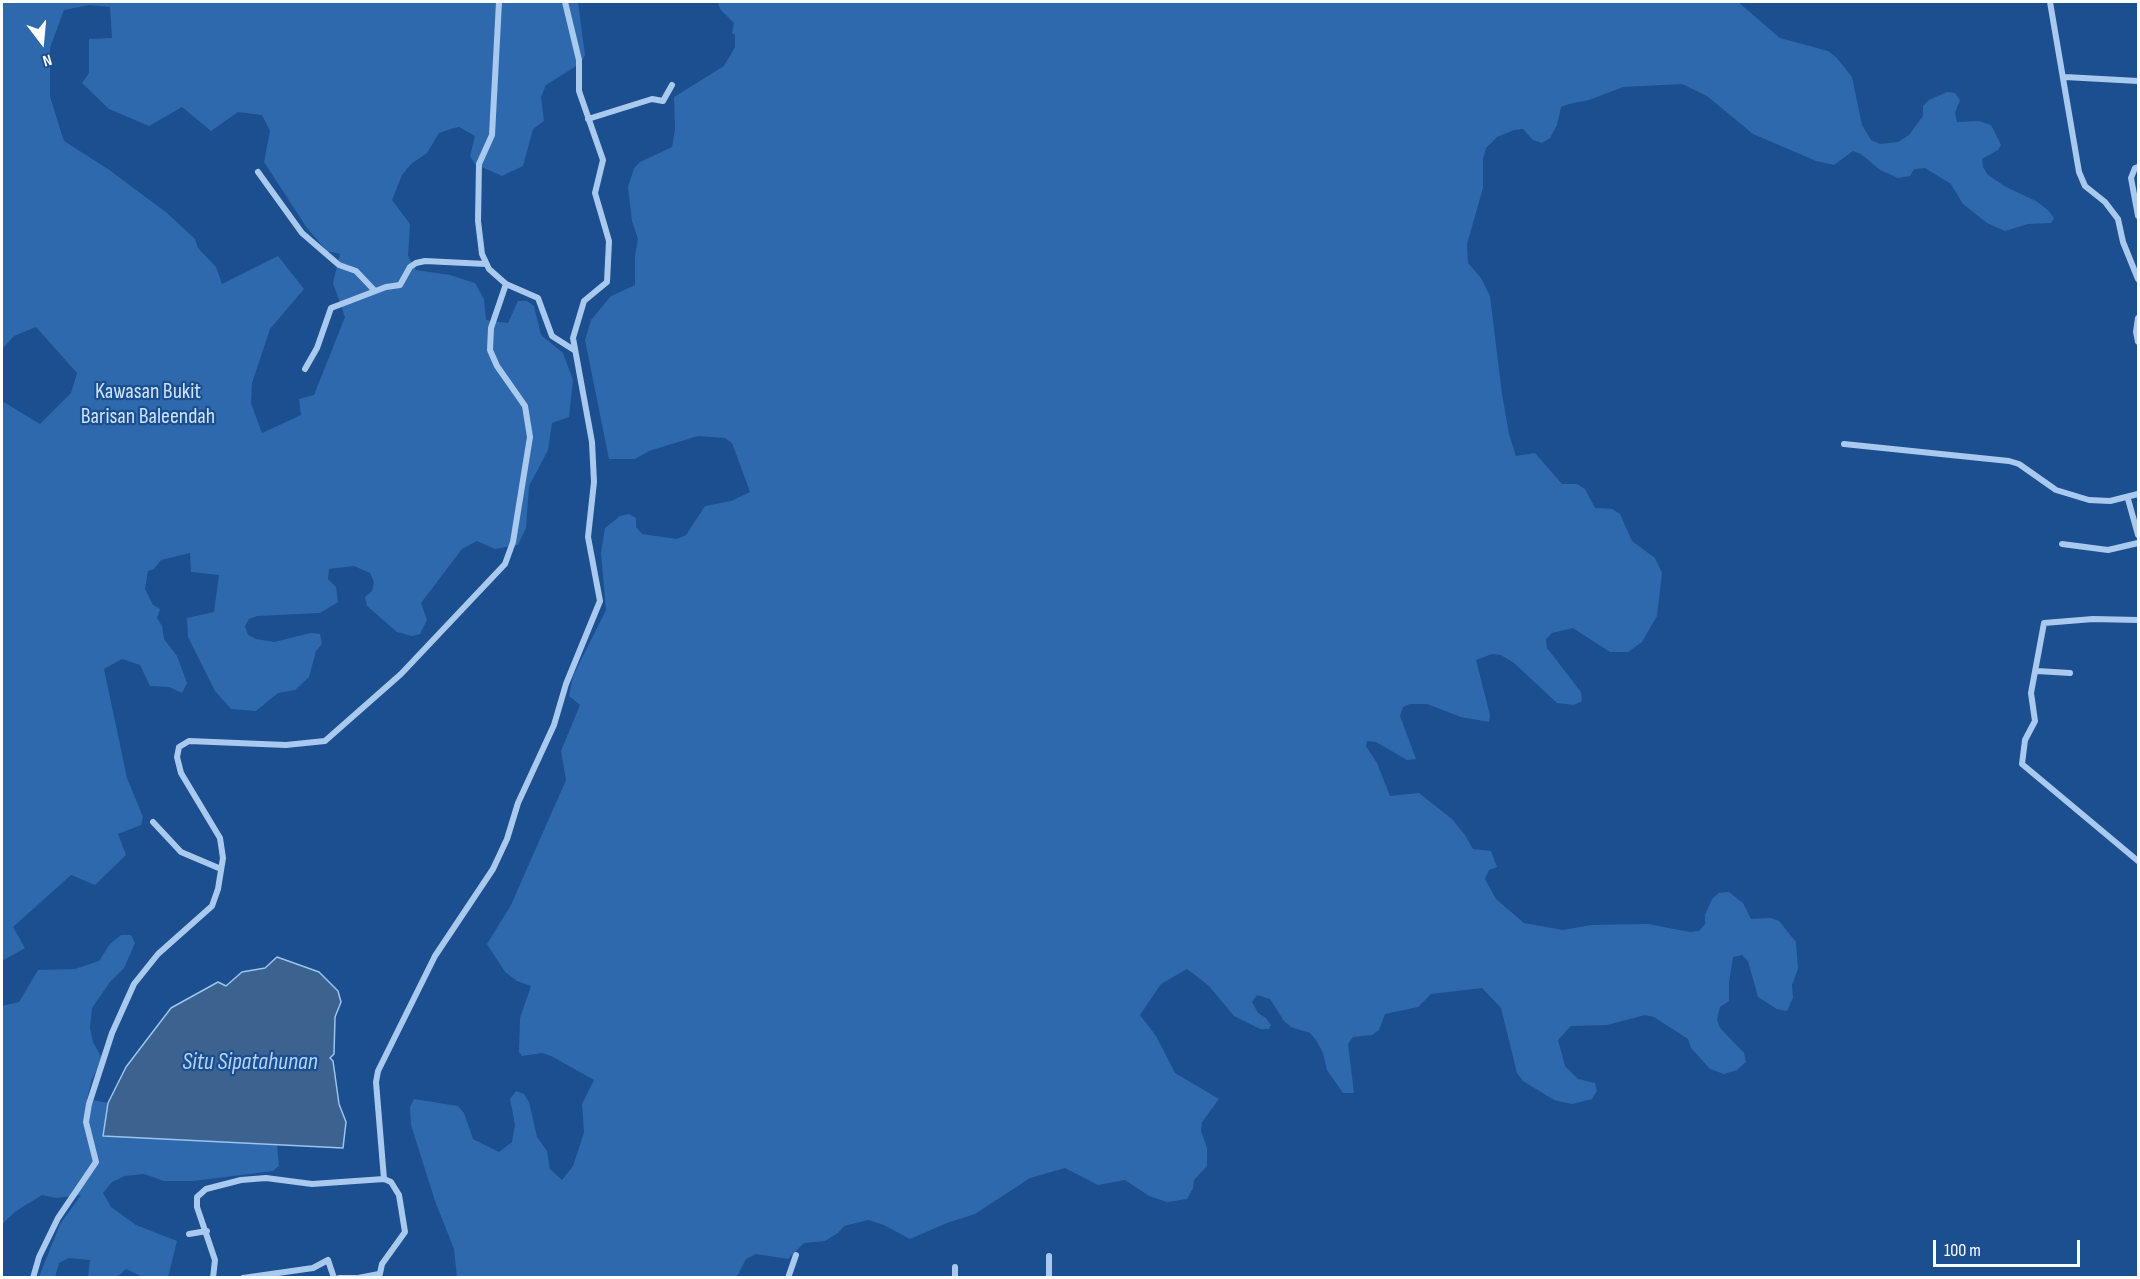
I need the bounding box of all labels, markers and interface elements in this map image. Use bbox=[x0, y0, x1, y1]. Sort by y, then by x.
north arrow bbox=[12, 12, 72, 72]
text: N bbox=[40, 49, 54, 70]
park label: Kawasan Bukit Barisan Baleendah bbox=[81, 379, 215, 430]
water label: Situ Sipatahunan bbox=[182, 1049, 318, 1077]
scale bar bbox=[1936, 1228, 2083, 1266]
text: 100 m bbox=[1944, 1240, 1981, 1261]

